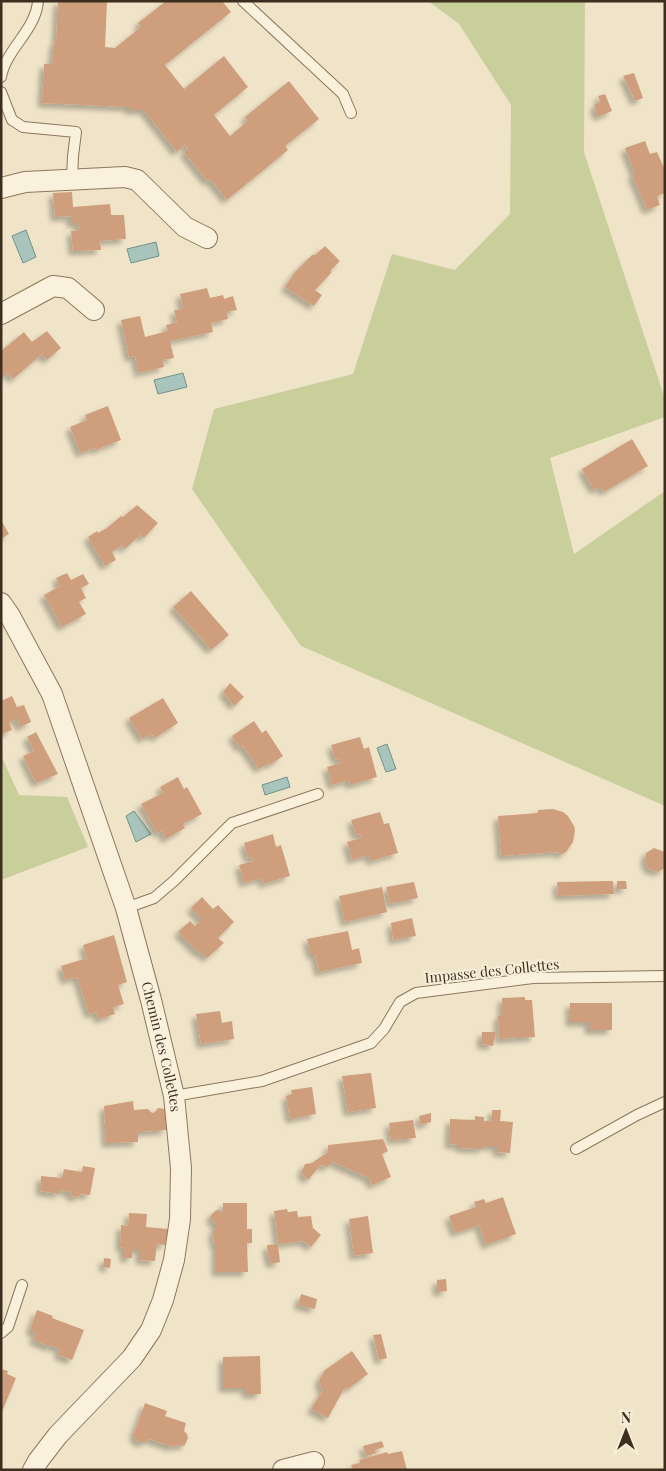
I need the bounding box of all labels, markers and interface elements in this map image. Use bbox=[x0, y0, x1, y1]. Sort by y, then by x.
street label: Impasse des Collettes bbox=[424, 954, 560, 987]
street label: Chemin des Collettes bbox=[137, 979, 185, 1113]
north arrow bbox=[601, 1406, 651, 1456]
text: N bbox=[621, 1408, 631, 1427]

